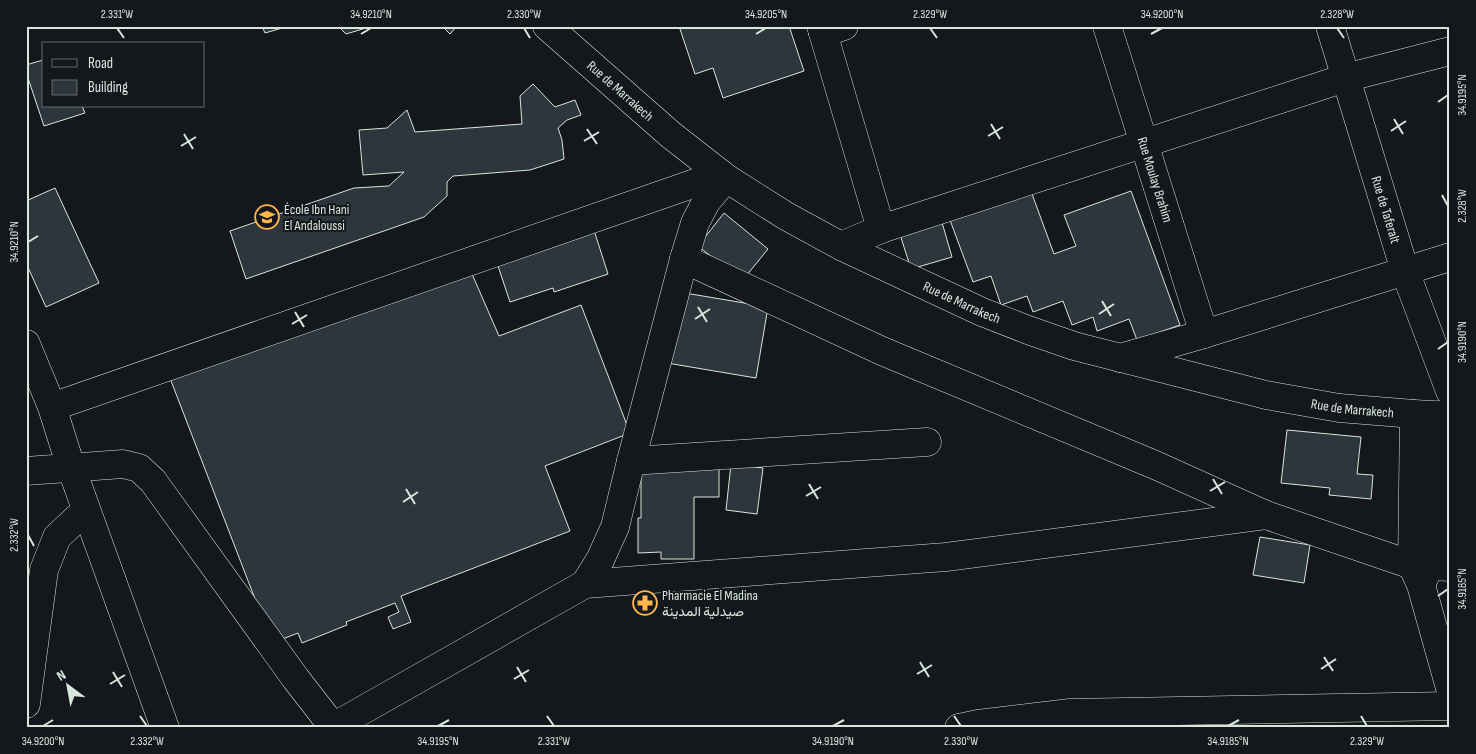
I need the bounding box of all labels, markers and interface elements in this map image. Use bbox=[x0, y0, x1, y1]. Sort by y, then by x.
text: 2.331°W bbox=[101, 7, 133, 22]
text: 34.9210°N bbox=[350, 7, 392, 22]
text: 2.330°W bbox=[507, 7, 541, 22]
text: 34.9205°N bbox=[745, 7, 787, 22]
text: 2.329°W bbox=[913, 7, 947, 22]
text: 34.9200°N bbox=[1141, 7, 1183, 22]
text: 2.328°W bbox=[1320, 7, 1354, 22]
legend bbox=[42, 42, 205, 108]
text: Road bbox=[88, 54, 113, 73]
street label: Rue de Marrakech bbox=[583, 57, 657, 125]
text: 34.9195°N bbox=[1455, 74, 1470, 116]
text: Building bbox=[88, 78, 128, 97]
street label: Rue Moulay Brahim bbox=[1133, 135, 1176, 225]
street label: Rue de Taferalt bbox=[1367, 174, 1404, 245]
text: 2.328°W bbox=[1455, 189, 1470, 223]
place label: École Ibn Hani El Andaloussi bbox=[284, 201, 349, 234]
school or university icon: École Ibn Hani El Andaloussi bbox=[254, 204, 280, 230]
text: 34.9210°N bbox=[7, 221, 22, 263]
street label: Rue de Marrakech bbox=[920, 278, 1003, 327]
text: 34.9190°N bbox=[1455, 321, 1470, 363]
street label: Rue de Marrakech bbox=[1310, 395, 1394, 421]
text: 2.332°W bbox=[7, 518, 22, 552]
text: 34.9185°N bbox=[1455, 568, 1470, 610]
place label: Pharmacie El Madina صيدلية المدينة bbox=[662, 587, 758, 620]
pharmacy icon: Pharmacie El Madina صيدلية المدينة bbox=[632, 590, 658, 616]
north arrow bbox=[42, 662, 92, 712]
text: N bbox=[54, 666, 69, 685]
text: 34.9200°N bbox=[22, 734, 64, 749]
text: 2.332°W bbox=[130, 734, 164, 749]
text: 34.9195°N bbox=[417, 734, 459, 749]
text: 2.331°W bbox=[538, 734, 570, 749]
text: 34.9190°N bbox=[812, 734, 854, 749]
text: 2.330°W bbox=[944, 734, 978, 749]
text: 34.9185°N bbox=[1207, 734, 1249, 749]
text: 2.329°W bbox=[1350, 734, 1384, 749]

